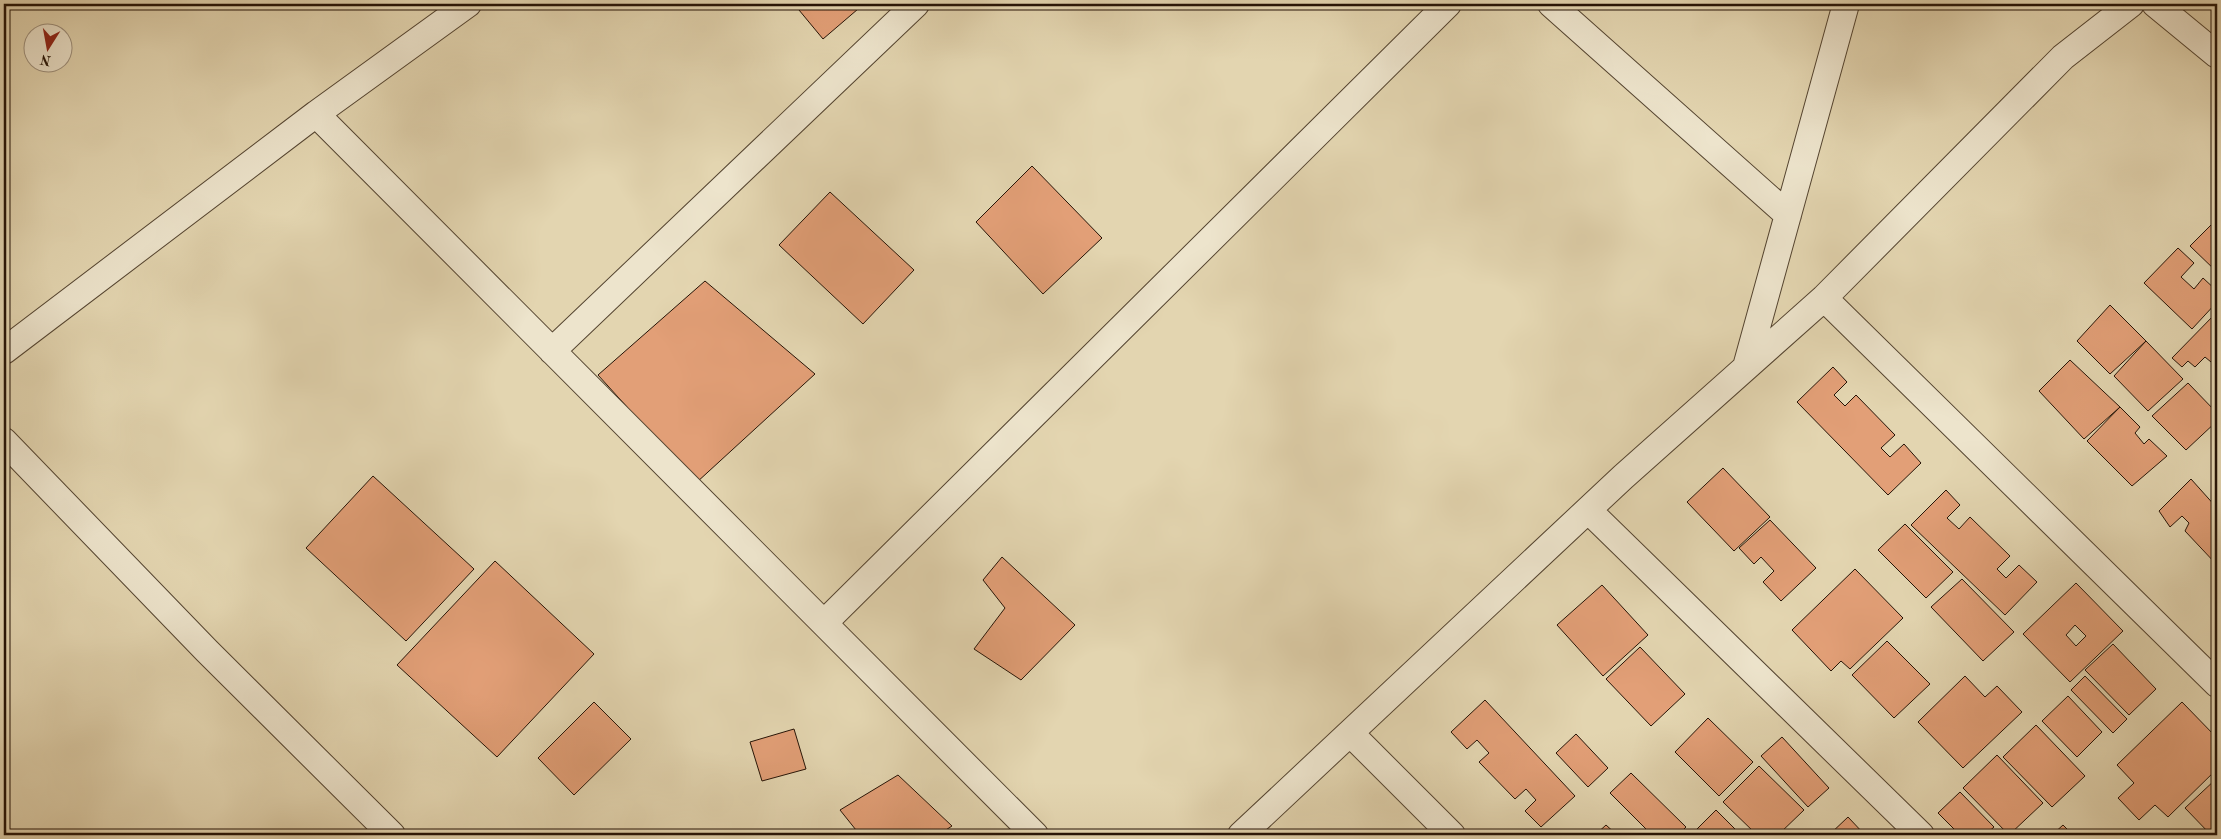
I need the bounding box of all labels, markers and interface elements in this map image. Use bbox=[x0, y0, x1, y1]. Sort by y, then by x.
north arrow bbox=[22, 22, 72, 72]
text: N bbox=[39, 52, 52, 68]

